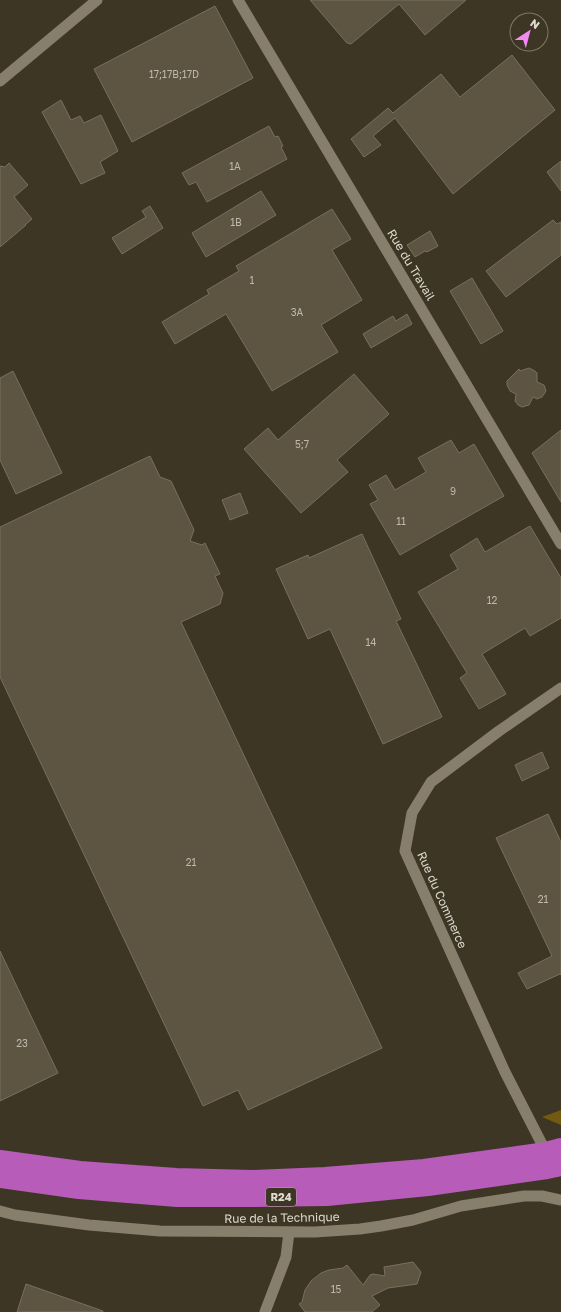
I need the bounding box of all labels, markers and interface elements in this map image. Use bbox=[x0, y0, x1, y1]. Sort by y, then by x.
north arrow bbox=[509, 12, 549, 52]
text: N bbox=[528, 16, 542, 31]
house number: 17;17B;17D bbox=[149, 68, 199, 80]
house number: 1A bbox=[229, 160, 241, 172]
house number: 1B bbox=[230, 216, 242, 228]
street label: Rue du Travail bbox=[384, 226, 439, 303]
house number: 1 bbox=[250, 274, 255, 286]
house number: 3A bbox=[291, 306, 304, 318]
house number: 5;7 bbox=[295, 438, 309, 450]
house number: 9 bbox=[450, 485, 456, 497]
house number: 11 bbox=[396, 515, 406, 527]
house number: 12 bbox=[487, 594, 498, 606]
house number: 14 bbox=[366, 636, 376, 648]
street label: Rue du Commerce bbox=[414, 849, 471, 951]
house number: 21 bbox=[186, 856, 196, 868]
house number: 21 bbox=[538, 893, 548, 905]
house number: 23 bbox=[16, 1037, 28, 1049]
road number: R24 bbox=[266, 1188, 296, 1206]
street label: Rue de la Technique bbox=[224, 1209, 340, 1226]
house number: 15 bbox=[331, 1283, 342, 1295]

